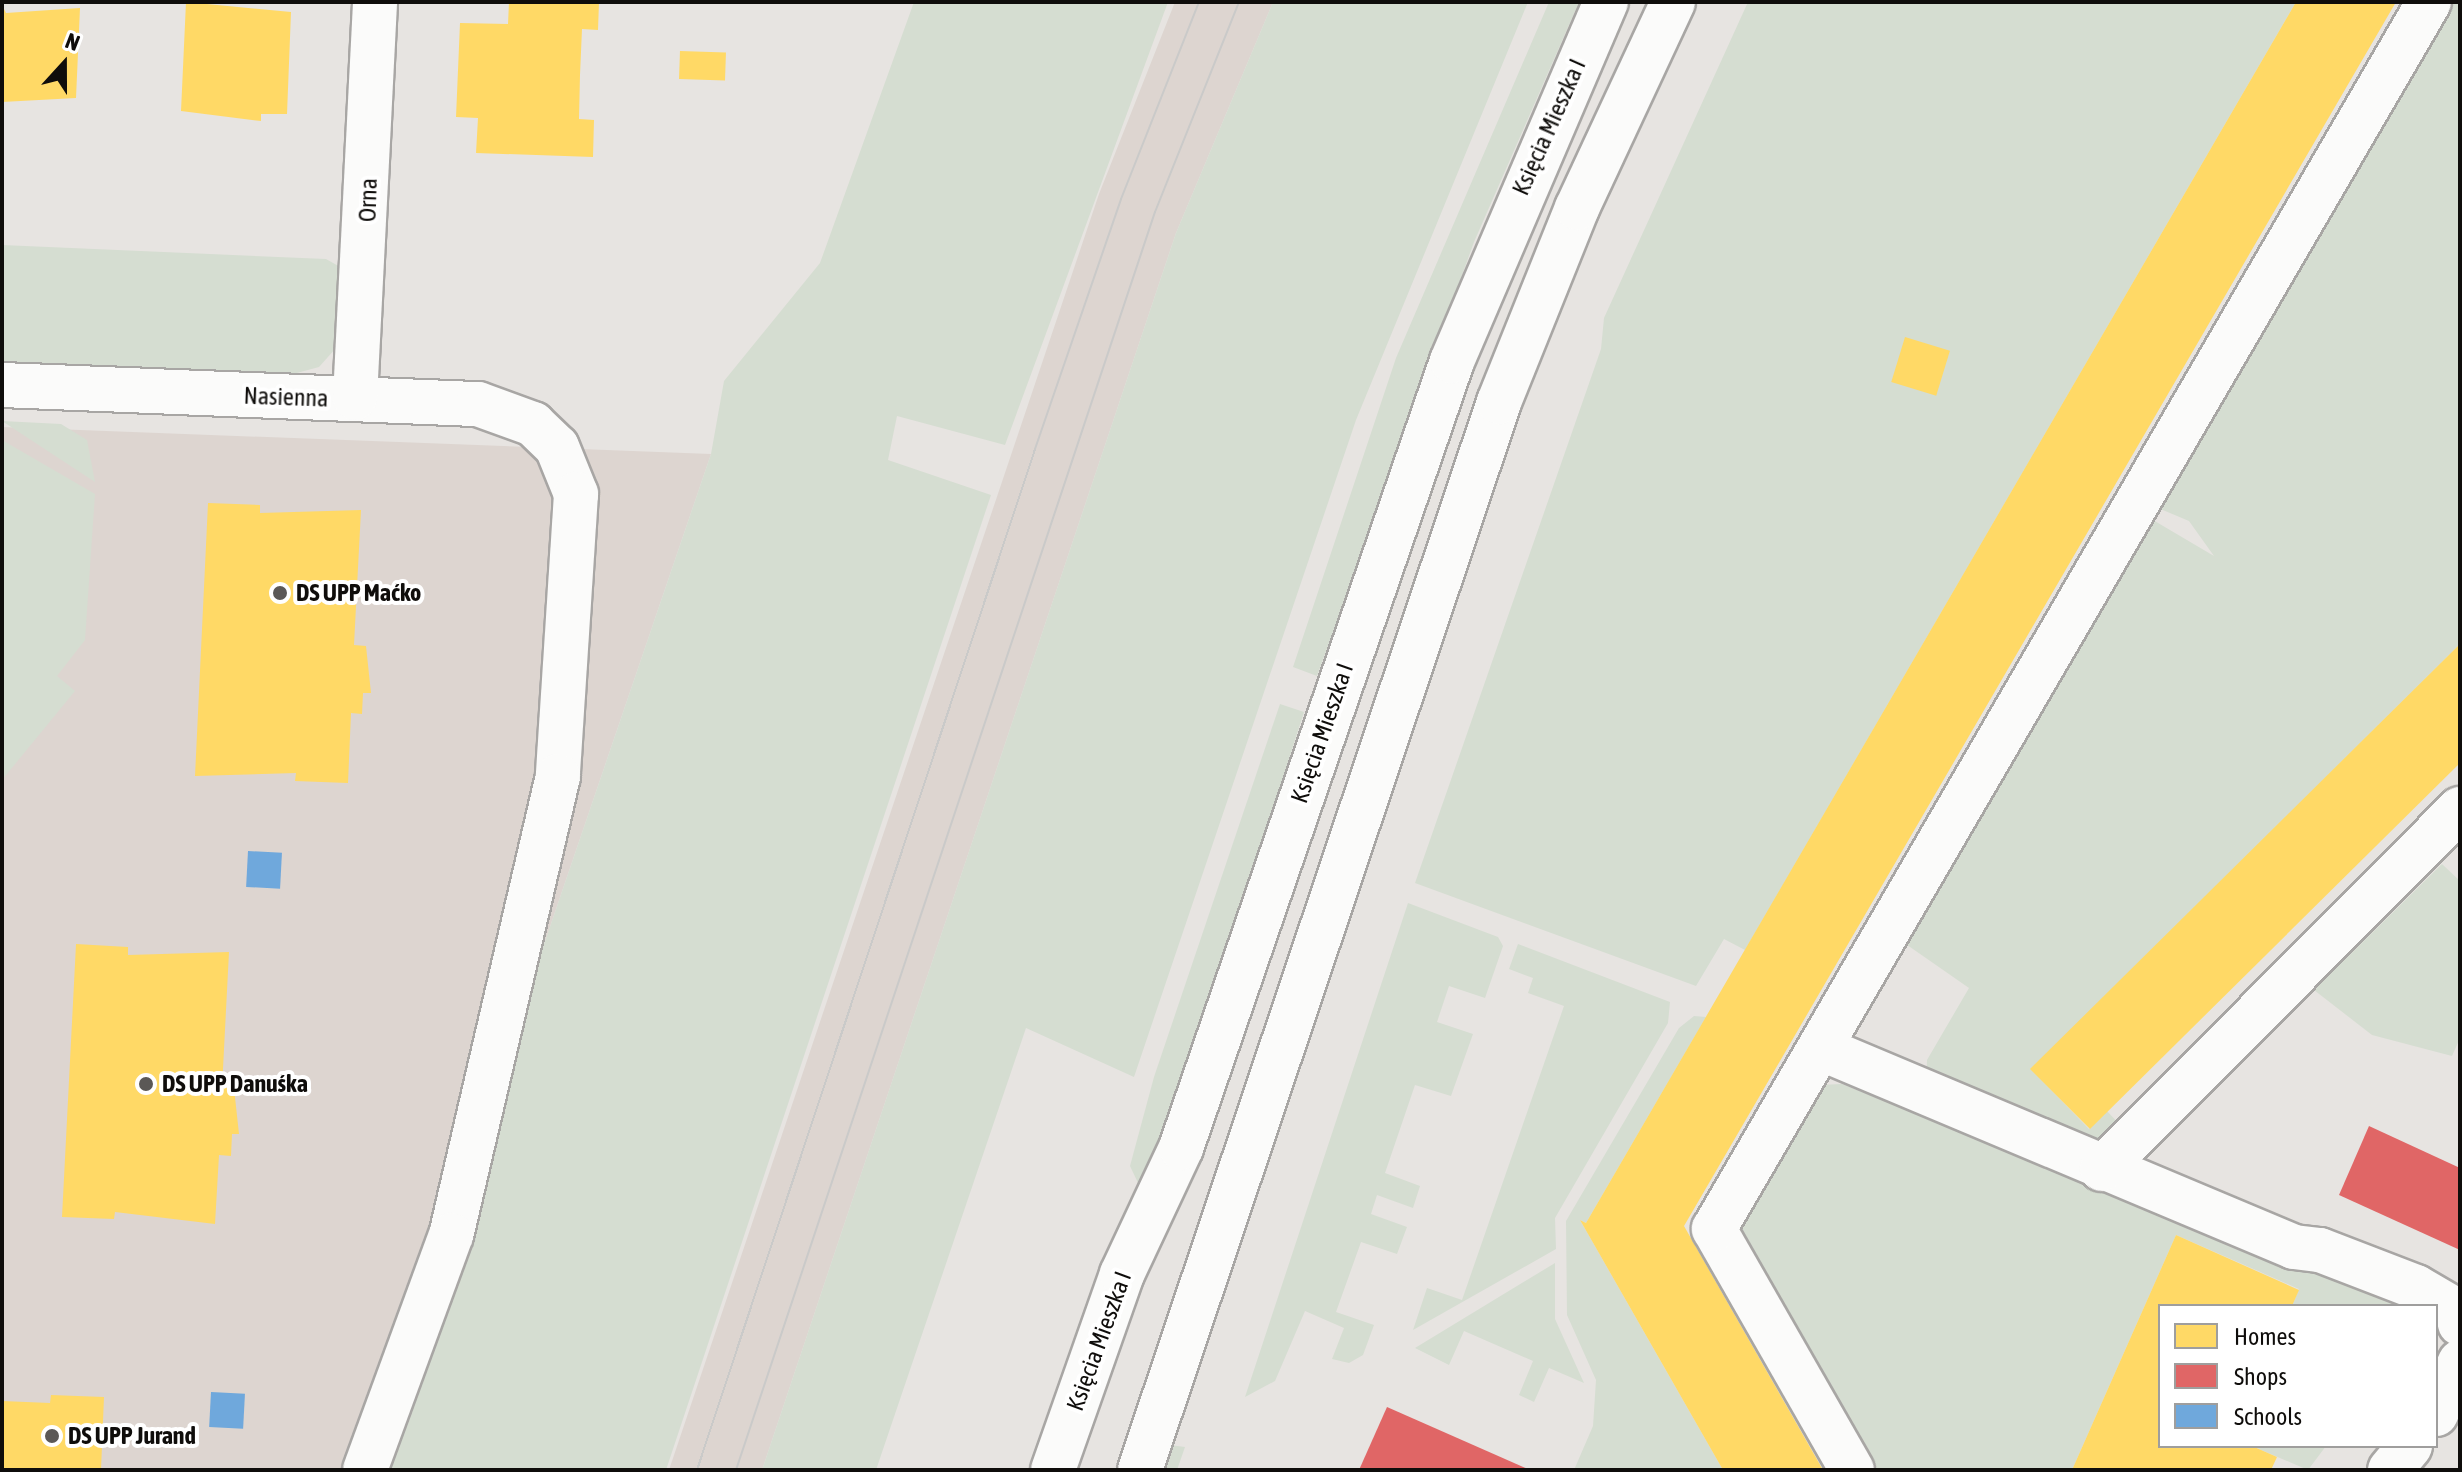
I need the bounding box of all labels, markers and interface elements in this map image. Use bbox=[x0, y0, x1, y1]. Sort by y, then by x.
north arrow bbox=[24, 24, 104, 104]
text: N bbox=[62, 27, 83, 56]
street label: Księcia Mieszka I bbox=[1506, 54, 1592, 200]
street label: Orna bbox=[353, 178, 383, 222]
street label: Nasienna bbox=[243, 381, 329, 413]
place label: DS UPP Maćko bbox=[296, 579, 421, 607]
marker: DS UPP Maćko bbox=[271, 584, 289, 602]
street label: Księcia Mieszka I bbox=[1285, 659, 1359, 807]
place label: DS UPP Danuśka bbox=[162, 1070, 308, 1098]
marker: DS UPP Danuśka bbox=[137, 1075, 155, 1093]
street label: Księcia Mieszka I bbox=[1060, 1267, 1138, 1415]
legend bbox=[2158, 1304, 2438, 1448]
text: Homes bbox=[2234, 1323, 2296, 1350]
text: Shops bbox=[2234, 1363, 2287, 1390]
text: Schools bbox=[2234, 1403, 2302, 1430]
place label: DS UPP Jurand bbox=[68, 1422, 196, 1450]
marker: DS UPP Jurand bbox=[43, 1427, 61, 1445]

